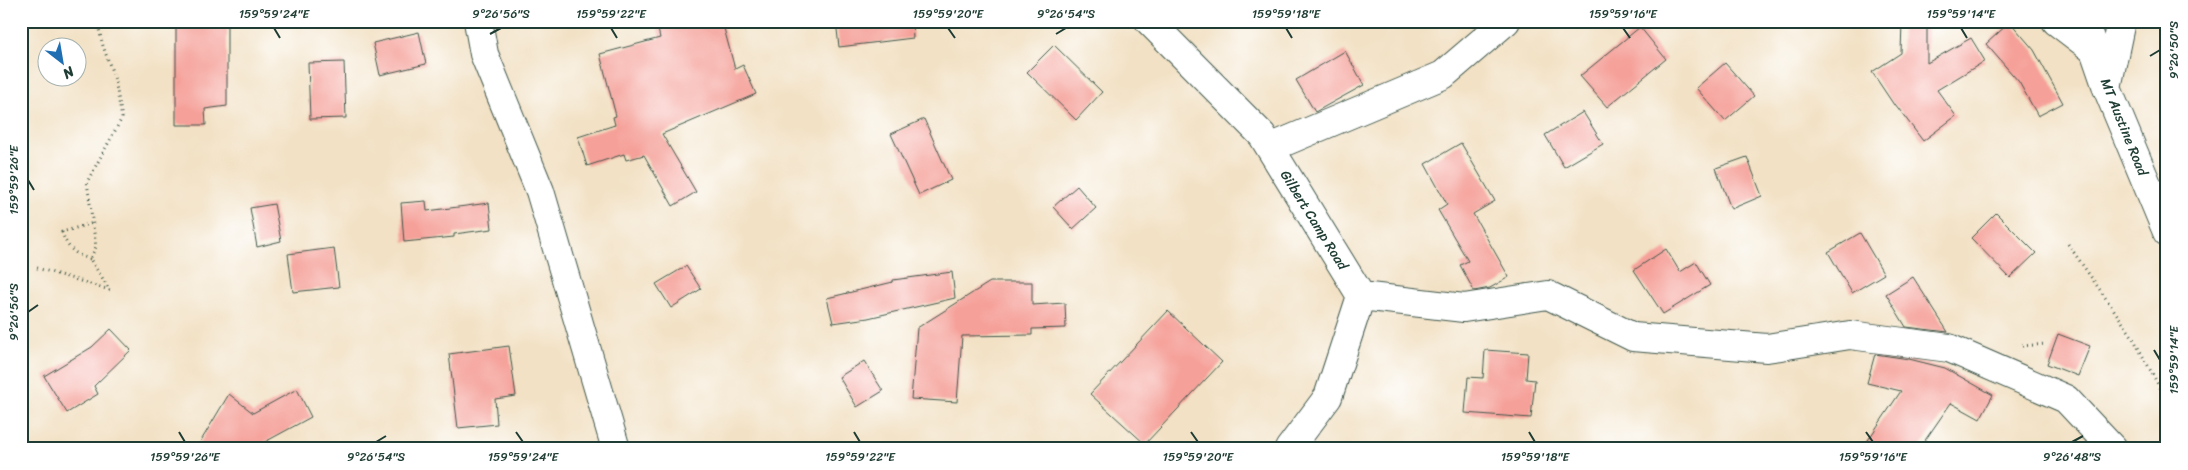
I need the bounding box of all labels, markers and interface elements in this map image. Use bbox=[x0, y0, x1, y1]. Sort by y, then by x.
text: 159°59'24"E bbox=[239, 3, 310, 25]
text: 9°26'56"S bbox=[472, 3, 530, 25]
text: 159°59'22"E bbox=[576, 3, 647, 25]
text: 159°59'20"E bbox=[913, 3, 984, 25]
text: 9°26'54"S bbox=[1037, 3, 1095, 25]
text: 159°59'18"E bbox=[1252, 3, 1321, 25]
text: 159°59'16"E bbox=[1589, 3, 1658, 25]
text: 159°59'14"E bbox=[1927, 3, 1997, 25]
text: 9°26'50"S bbox=[2163, 20, 2185, 79]
north arrow bbox=[38, 38, 88, 88]
text: N bbox=[58, 59, 80, 86]
street label: MT Austine Road bbox=[2093, 74, 2156, 181]
text: 159°59'26"E bbox=[3, 144, 25, 215]
street label: Gilbert Camp Road bbox=[1273, 165, 1356, 276]
text: 9°26'56"S bbox=[3, 283, 25, 341]
text: 159°59'14"E bbox=[2163, 324, 2185, 394]
text: 159°59'26"E bbox=[150, 446, 221, 468]
text: 9°26'54"S bbox=[347, 446, 405, 468]
text: 159°59'24"E bbox=[488, 446, 559, 468]
text: 159°59'22"E bbox=[825, 446, 896, 468]
text: 159°59'20"E bbox=[1163, 446, 1234, 468]
text: 159°59'18"E bbox=[1501, 446, 1570, 468]
text: 159°59'16"E bbox=[1839, 446, 1908, 468]
text: 9°26'48"S bbox=[2043, 446, 2101, 468]

